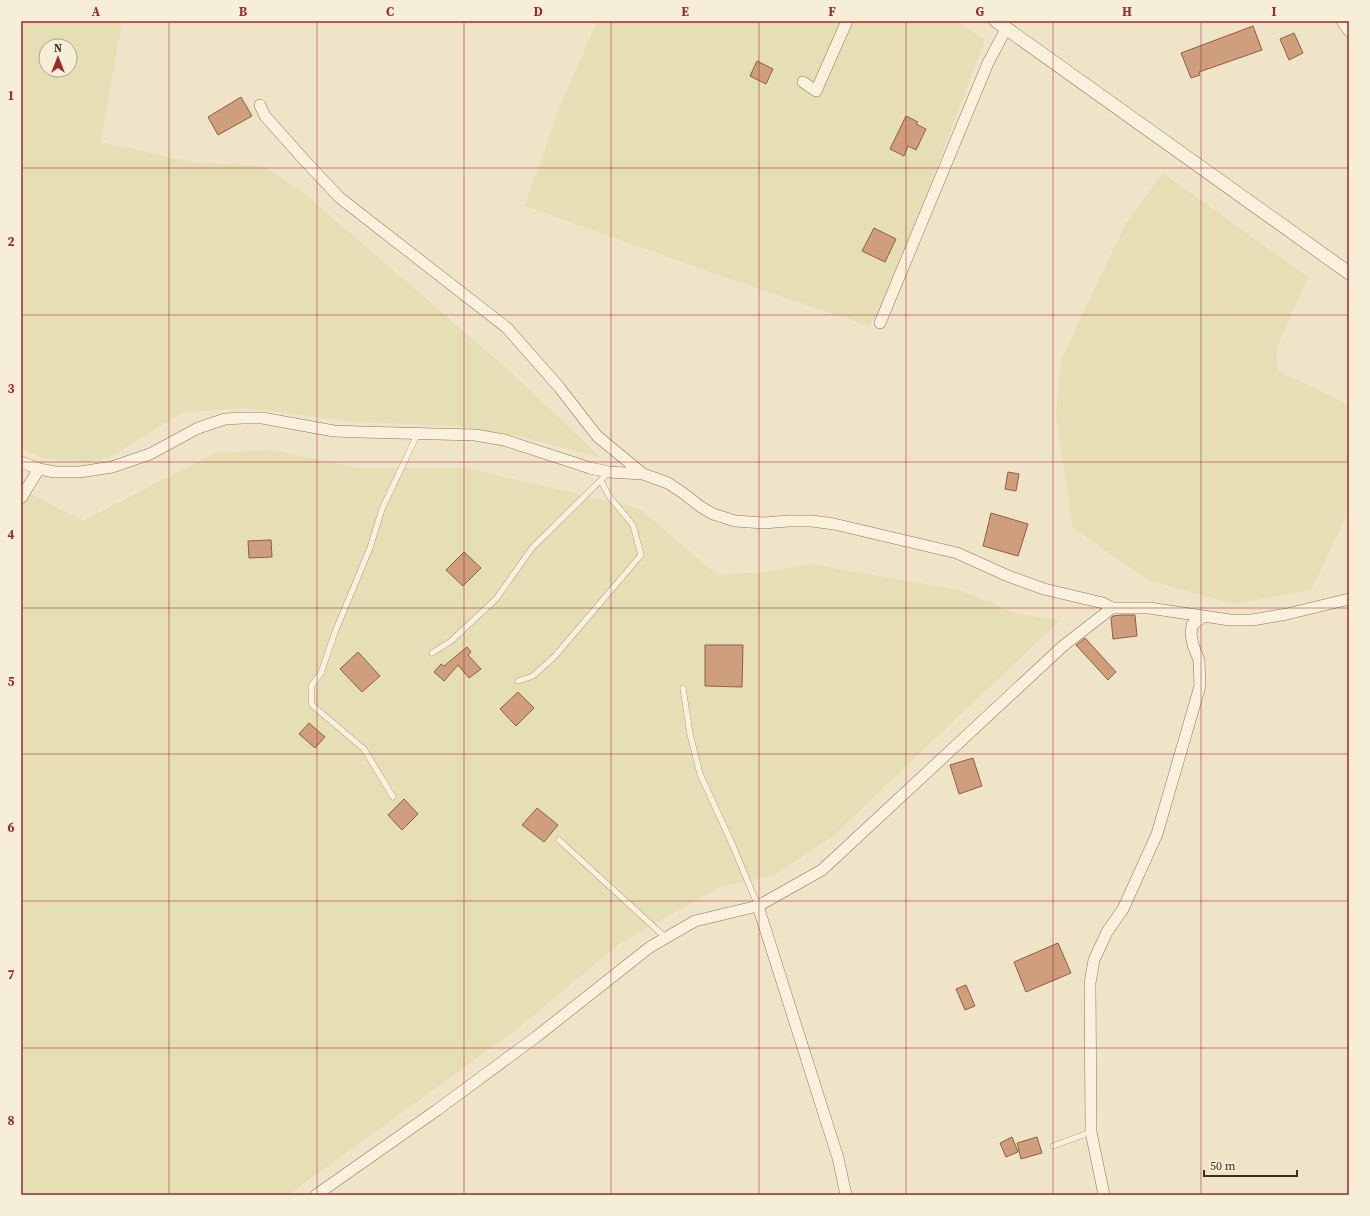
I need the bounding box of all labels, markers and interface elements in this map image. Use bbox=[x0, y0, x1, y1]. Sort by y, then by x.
text: A bbox=[92, 3, 101, 20]
text: B bbox=[239, 3, 248, 20]
text: C bbox=[386, 3, 394, 20]
text: D bbox=[533, 3, 543, 20]
text: E bbox=[681, 3, 689, 20]
text: F bbox=[828, 3, 836, 20]
text: G bbox=[976, 3, 985, 20]
text: H bbox=[1122, 3, 1132, 20]
text: I bbox=[1271, 3, 1277, 20]
north arrow bbox=[38, 38, 78, 78]
text: N bbox=[54, 41, 62, 56]
text: 1 bbox=[7, 87, 15, 104]
text: 2 bbox=[7, 233, 15, 250]
text: 3 bbox=[7, 380, 15, 397]
text: 4 bbox=[7, 526, 15, 543]
text: 5 bbox=[7, 673, 15, 690]
text: 6 bbox=[7, 819, 15, 836]
text: 7 bbox=[7, 966, 15, 983]
text: 8 bbox=[7, 1112, 15, 1129]
scale bar bbox=[1204, 1152, 1297, 1178]
text: 50 m bbox=[1210, 1158, 1236, 1174]

